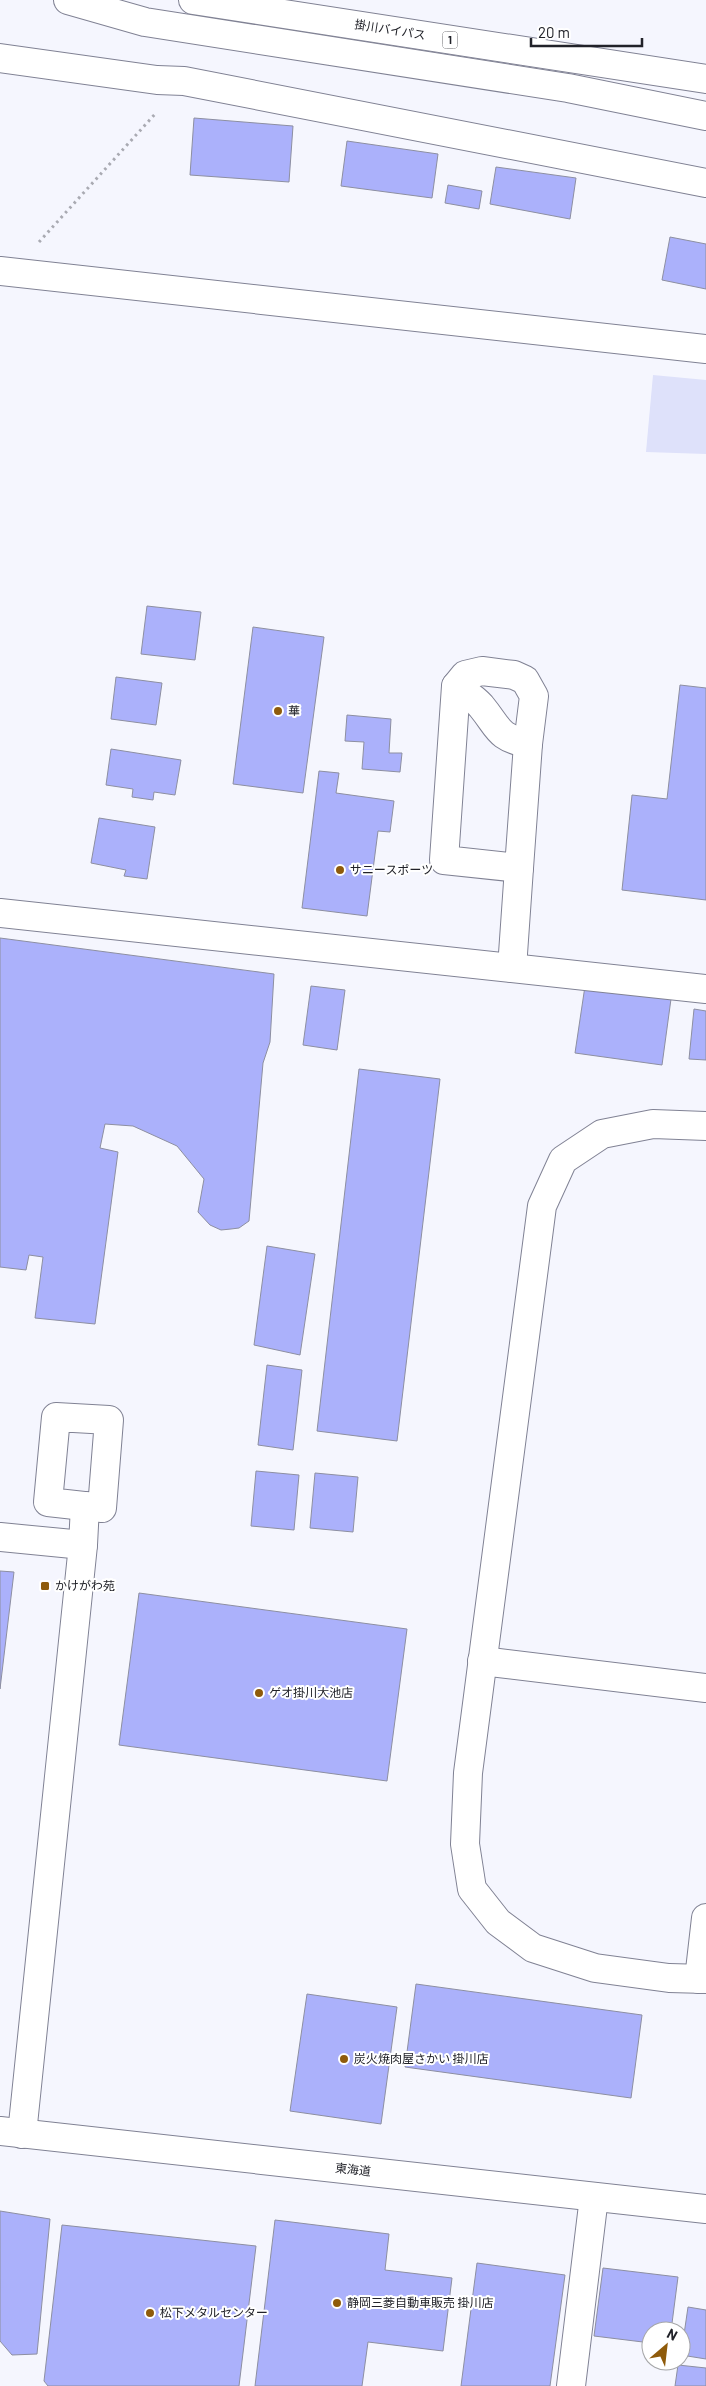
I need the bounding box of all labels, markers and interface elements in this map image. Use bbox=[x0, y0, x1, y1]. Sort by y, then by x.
scale bar bbox=[531, 15, 642, 47]
street label: 掛川バイパス bbox=[354, 16, 427, 42]
text: 20 m bbox=[538, 23, 570, 41]
road number: 1 bbox=[442, 32, 458, 48]
place label: 華 bbox=[288, 703, 300, 717]
marker: 華 bbox=[272, 705, 284, 717]
place label: サニースポーツ bbox=[350, 862, 433, 876]
marker: サニースポーツ bbox=[334, 864, 346, 876]
place label: かけがわ苑 bbox=[55, 1578, 115, 1592]
marker: かけがわ苑 bbox=[39, 1580, 51, 1592]
place label: ゲオ掛川大池店 bbox=[269, 1685, 353, 1699]
marker: ゲオ掛川大池店 bbox=[253, 1687, 265, 1699]
place label: 炭火焼肉屋さかい 掛川店 bbox=[354, 2051, 488, 2065]
marker: 炭火焼肉屋さかい 掛川店 bbox=[338, 2053, 350, 2065]
street label: 東海道 bbox=[334, 2160, 372, 2178]
place label: 静岡三菱自動車販売 掛川店 bbox=[347, 2295, 493, 2309]
marker: 静岡三菱自動車販売 掛川店 bbox=[331, 2297, 343, 2309]
place label: 松下メタルセンター bbox=[160, 2305, 268, 2319]
marker: 松下メタルセンター bbox=[144, 2307, 156, 2319]
north arrow bbox=[641, 2321, 691, 2371]
text: N bbox=[664, 2324, 680, 2344]

